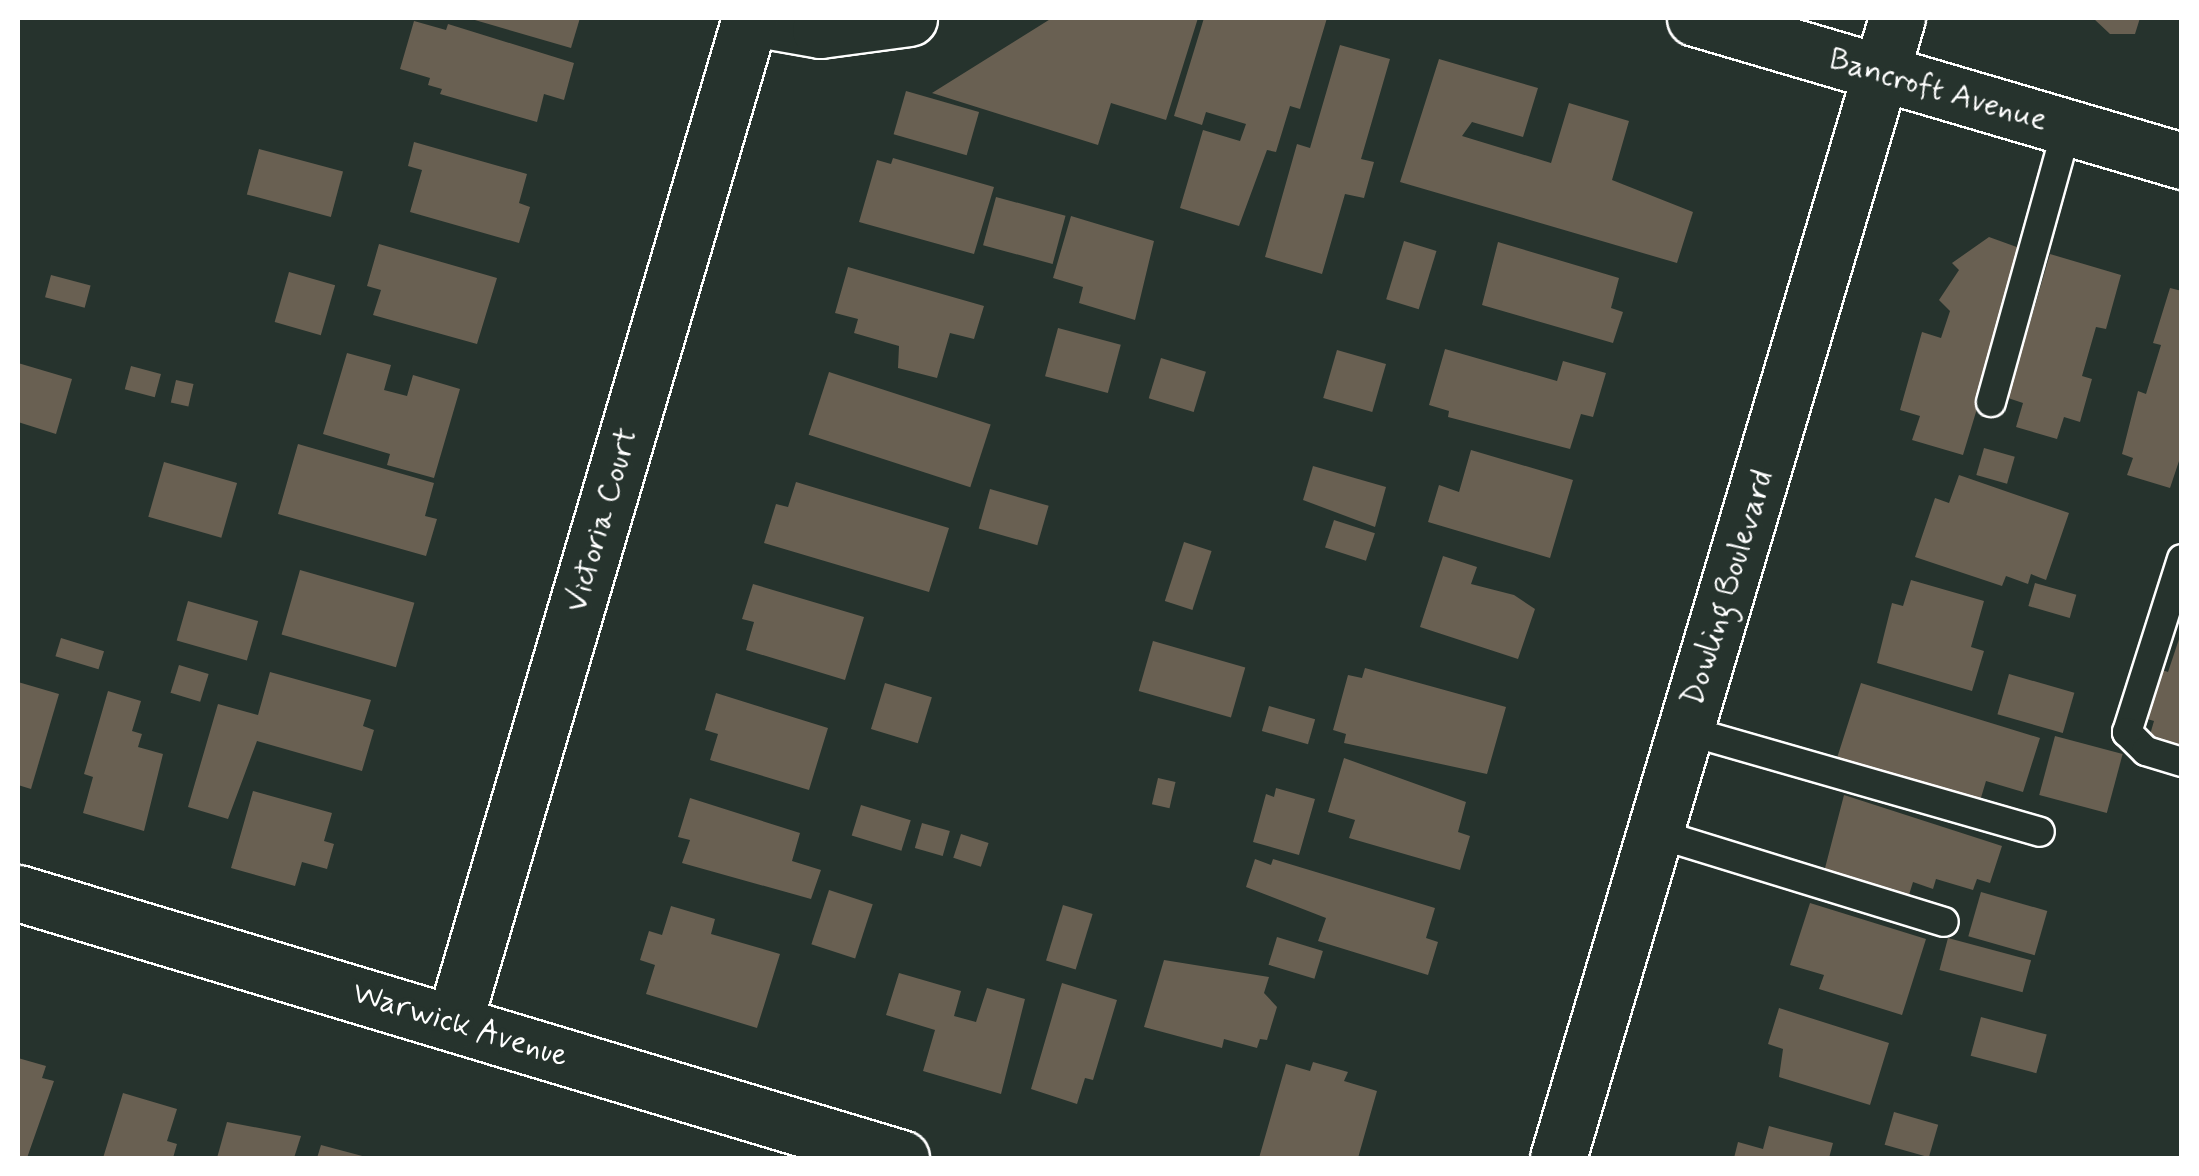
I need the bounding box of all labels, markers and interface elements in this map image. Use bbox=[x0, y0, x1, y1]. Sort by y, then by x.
street label: Bancroft Avenue bbox=[1823, 40, 2053, 140]
street label: Victoria Court bbox=[557, 423, 647, 617]
street label: Dowling Boulevard bbox=[1674, 467, 1782, 709]
street label: Warwick Avenue bbox=[344, 973, 576, 1077]

